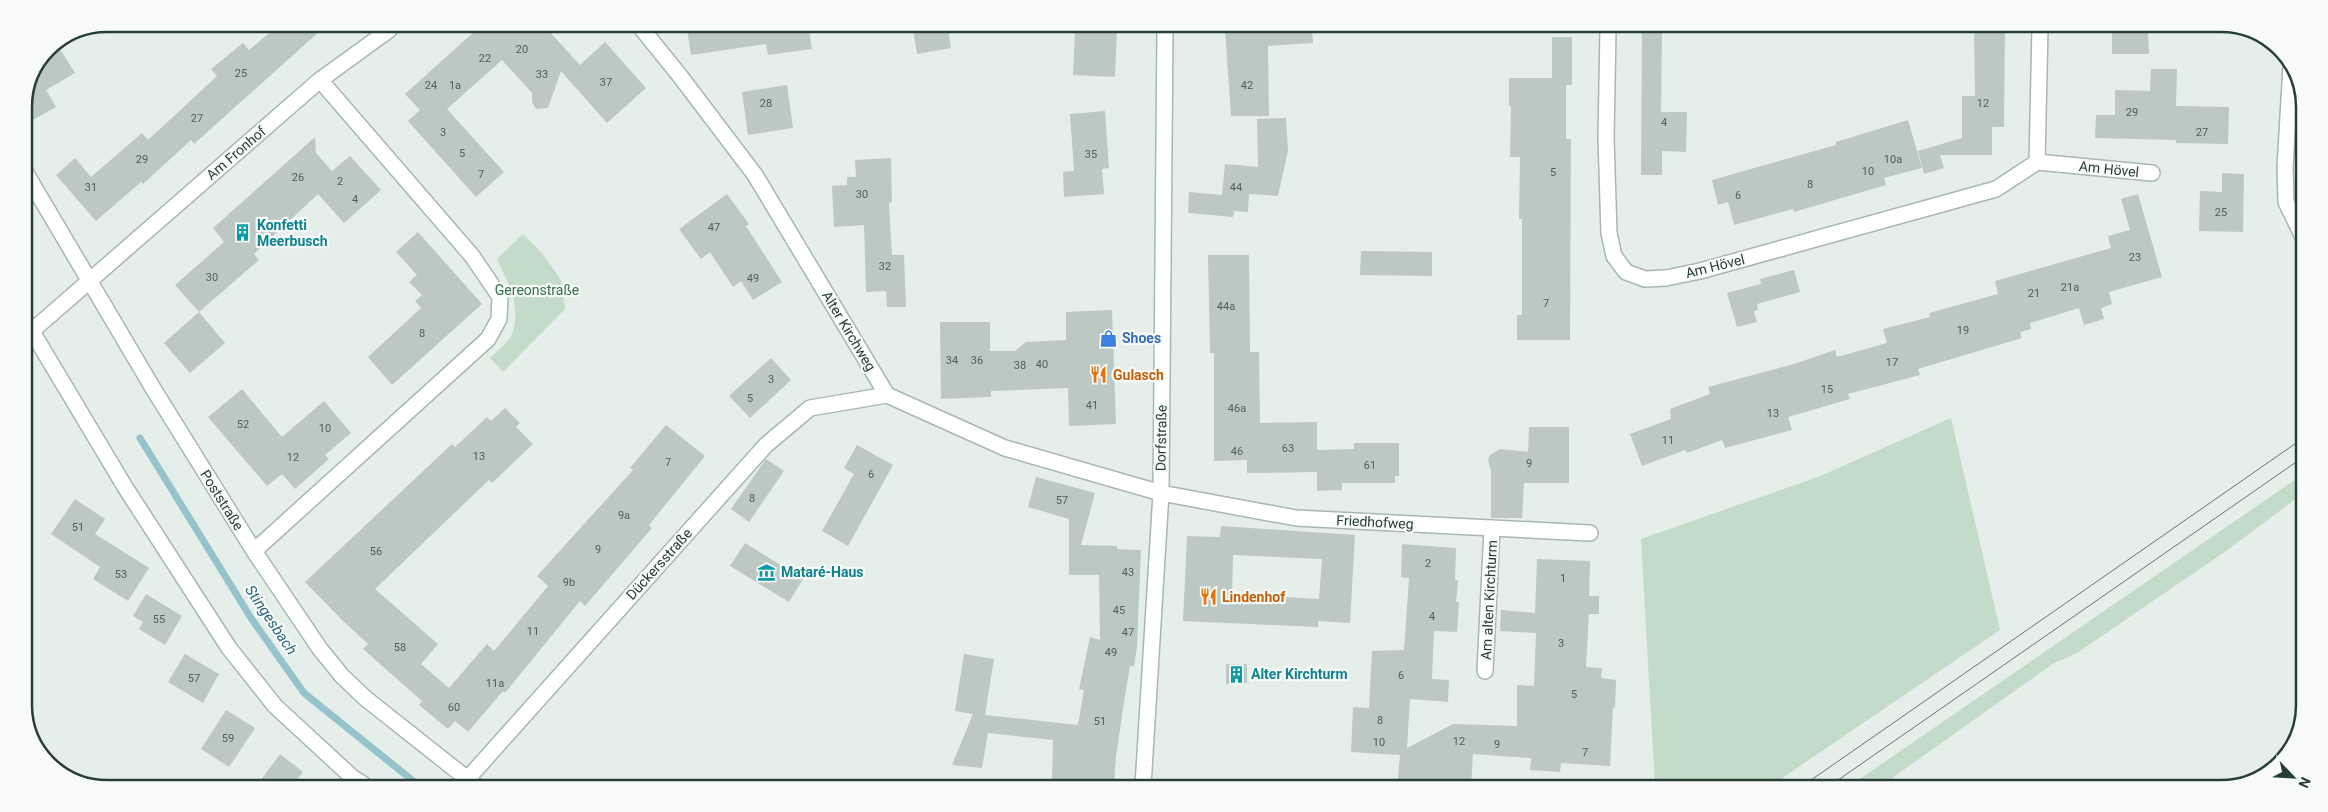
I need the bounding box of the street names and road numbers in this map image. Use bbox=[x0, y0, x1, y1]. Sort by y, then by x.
street label: Am Fronhof bbox=[203, 123, 269, 183]
street label: Am Hövel bbox=[2078, 158, 2140, 180]
street label: Am Hövel bbox=[1684, 251, 1746, 281]
street label: Alter Kirchweg bbox=[819, 288, 879, 374]
street label: Dorfstraße bbox=[1152, 405, 1170, 471]
street label: Poststraße bbox=[197, 467, 247, 533]
street label: Friedhofweg bbox=[1336, 512, 1414, 532]
street label: Dückersstraße bbox=[623, 525, 695, 603]
street label: Am alten Kirchturm bbox=[1478, 540, 1500, 660]

